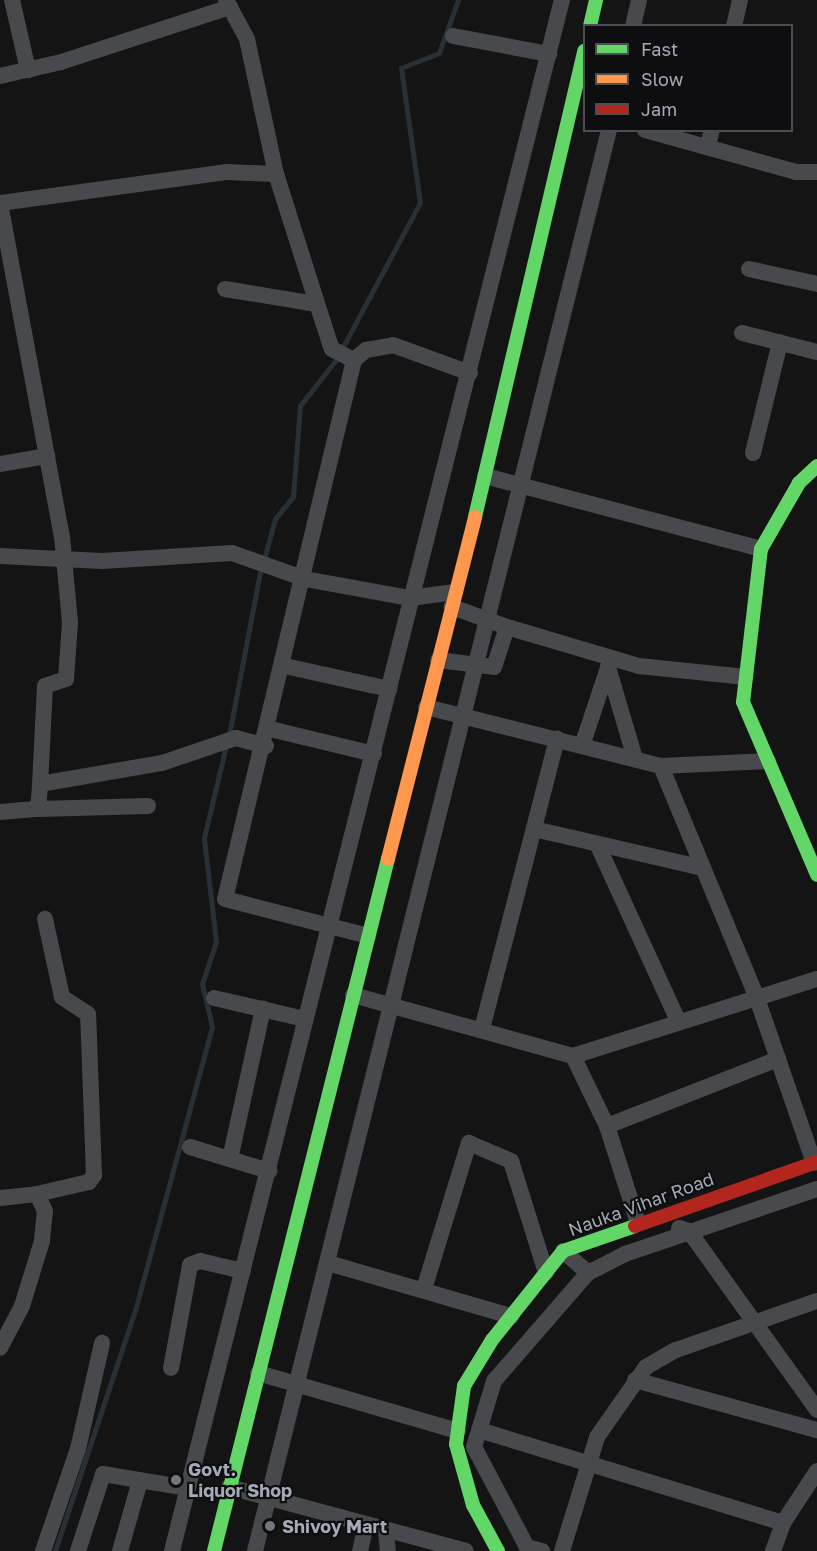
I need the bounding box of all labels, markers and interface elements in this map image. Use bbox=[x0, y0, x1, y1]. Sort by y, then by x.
legend bbox=[583, 24, 793, 132]
text: Fast bbox=[641, 38, 678, 60]
text: Slow bbox=[641, 68, 683, 90]
text: Jam bbox=[641, 98, 677, 120]
street label: Nauka Vihar Road bbox=[565, 1168, 717, 1240]
place label: Govt. Liquor Shop bbox=[188, 1459, 292, 1502]
marker: Govt. Liquor Shop bbox=[169, 1473, 183, 1487]
place label: Shivoy Mart bbox=[282, 1515, 387, 1537]
marker: Shivoy Mart bbox=[263, 1519, 277, 1533]

